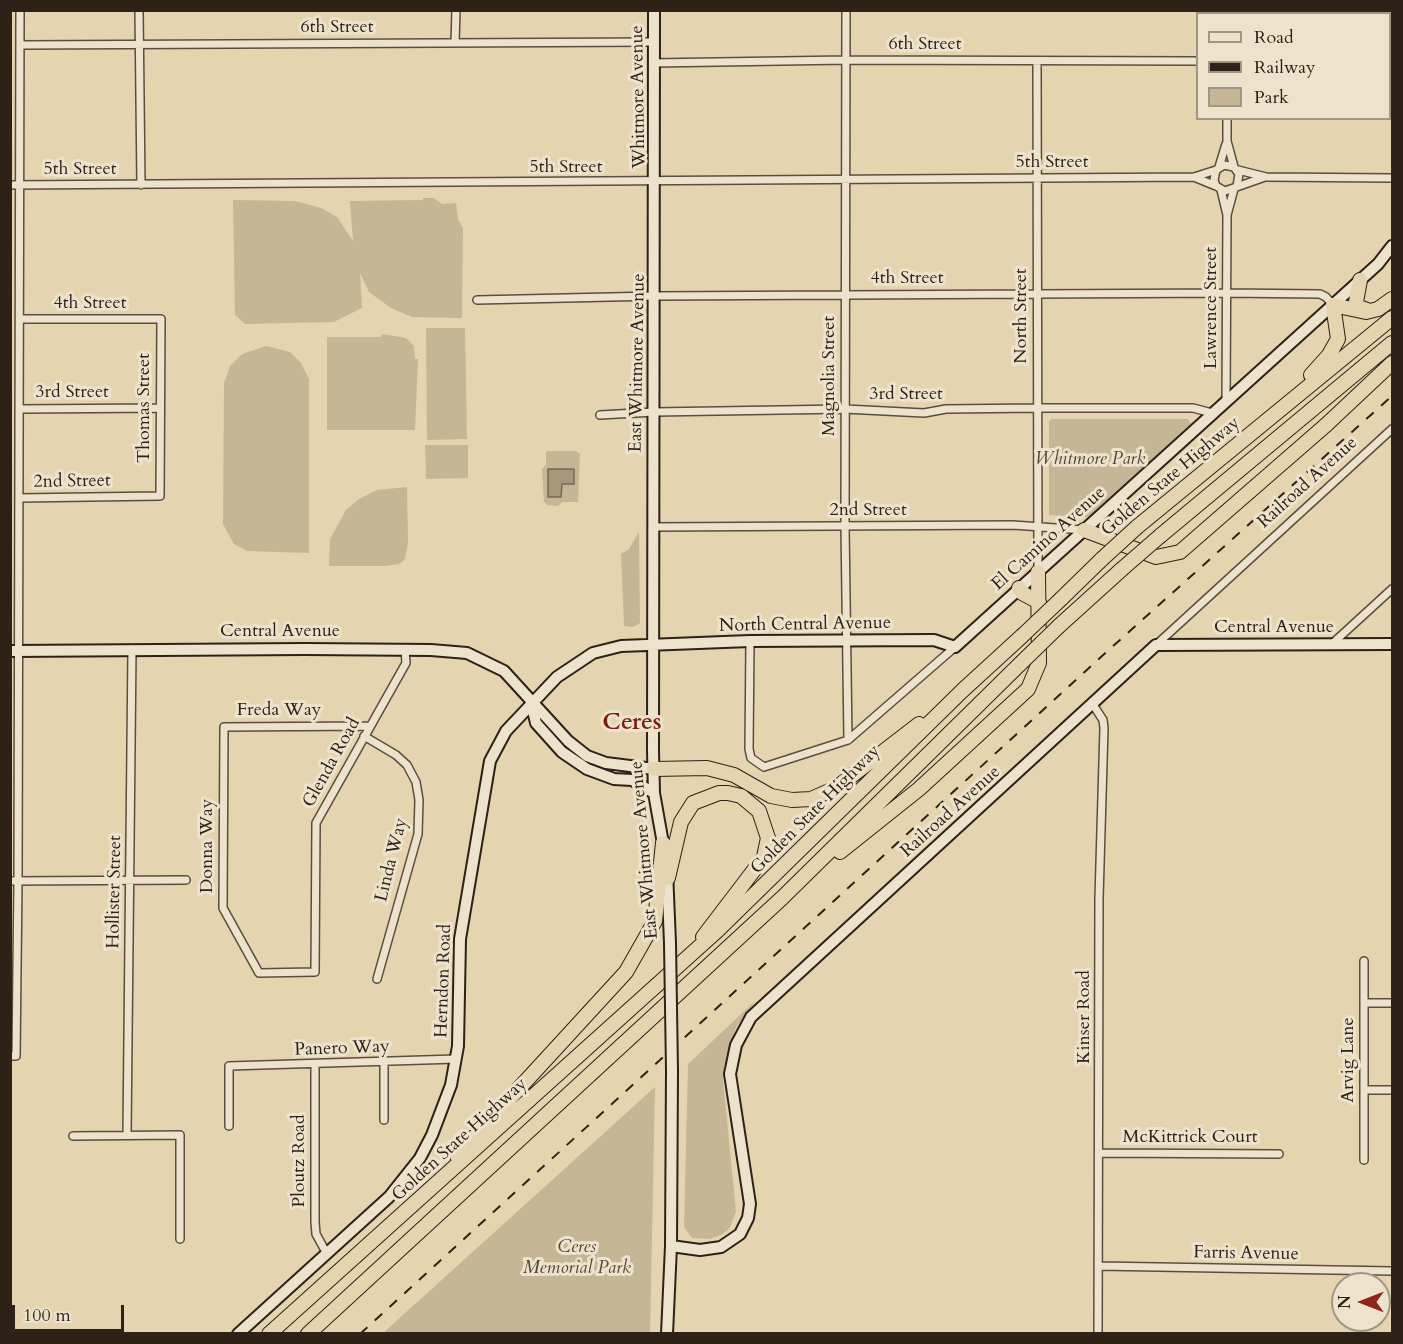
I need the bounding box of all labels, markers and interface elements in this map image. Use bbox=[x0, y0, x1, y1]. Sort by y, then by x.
legend bbox=[1196, 12, 1391, 120]
street label: 6th Street bbox=[301, 17, 373, 39]
street label: Whitmore Avenue bbox=[627, 25, 651, 169]
text: Road bbox=[1254, 25, 1294, 50]
street label: 6th Street bbox=[889, 34, 961, 56]
text: Railway bbox=[1254, 55, 1316, 80]
text: Park bbox=[1254, 85, 1289, 110]
street label: 5th Street bbox=[1016, 152, 1088, 174]
street label: 5th Street bbox=[530, 157, 602, 179]
street label: 5th Street bbox=[44, 159, 116, 181]
street label: Lawrence Street bbox=[1201, 247, 1223, 369]
street label: 4th Street bbox=[871, 268, 943, 290]
street label: North Street bbox=[1011, 268, 1033, 364]
street label: East Whitmore Avenue bbox=[626, 273, 650, 453]
street label: 4th Street bbox=[54, 293, 126, 315]
street label: Magnolia Street bbox=[819, 316, 841, 436]
street label: Thomas Street bbox=[134, 353, 156, 463]
street label: 3rd Street bbox=[35, 382, 109, 404]
street label: 3rd Street bbox=[869, 384, 943, 406]
street label: Golden State Highway bbox=[1097, 413, 1245, 541]
street label: Railroad Avenue bbox=[1254, 433, 1362, 533]
park label: Whitmore Park bbox=[1035, 449, 1145, 471]
street label: 2nd Street bbox=[33, 471, 111, 493]
street label: El Camino Avenue bbox=[988, 482, 1110, 596]
street label: 2nd Street bbox=[829, 500, 907, 522]
street label: North Central Avenue bbox=[719, 613, 891, 637]
street label: Central Avenue bbox=[1214, 617, 1334, 639]
street label: Central Avenue bbox=[220, 621, 340, 643]
street label: Freda Way bbox=[237, 700, 321, 722]
district label: Ceres bbox=[602, 709, 662, 737]
street label: Glenda Road bbox=[299, 714, 365, 812]
street label: Golden State Highway bbox=[747, 741, 885, 879]
street label: East Whitmore Avenue bbox=[626, 760, 664, 940]
street label: Railroad Avenue bbox=[897, 762, 1005, 862]
street label: Donna Way bbox=[197, 799, 219, 893]
street label: Linda Way bbox=[371, 816, 413, 904]
street label: Hollister Street bbox=[103, 835, 127, 949]
street label: Herndon Road bbox=[431, 924, 457, 1038]
street label: Kinser Road bbox=[1074, 970, 1096, 1064]
street label: Arvig Lane bbox=[1338, 1017, 1360, 1103]
street label: Panero Way bbox=[294, 1037, 390, 1061]
street label: Golden State Highway bbox=[388, 1074, 532, 1206]
street label: Ploutz Road bbox=[289, 1115, 311, 1207]
street label: McKittrick Court bbox=[1123, 1127, 1257, 1149]
park label: Ceres Memorial Park bbox=[523, 1237, 631, 1280]
street label: Farris Avenue bbox=[1193, 1242, 1299, 1266]
north arrow bbox=[1331, 1272, 1391, 1332]
scale bar bbox=[15, 1293, 128, 1331]
text: N bbox=[1334, 1295, 1356, 1309]
text: 100 m bbox=[23, 1303, 71, 1328]

